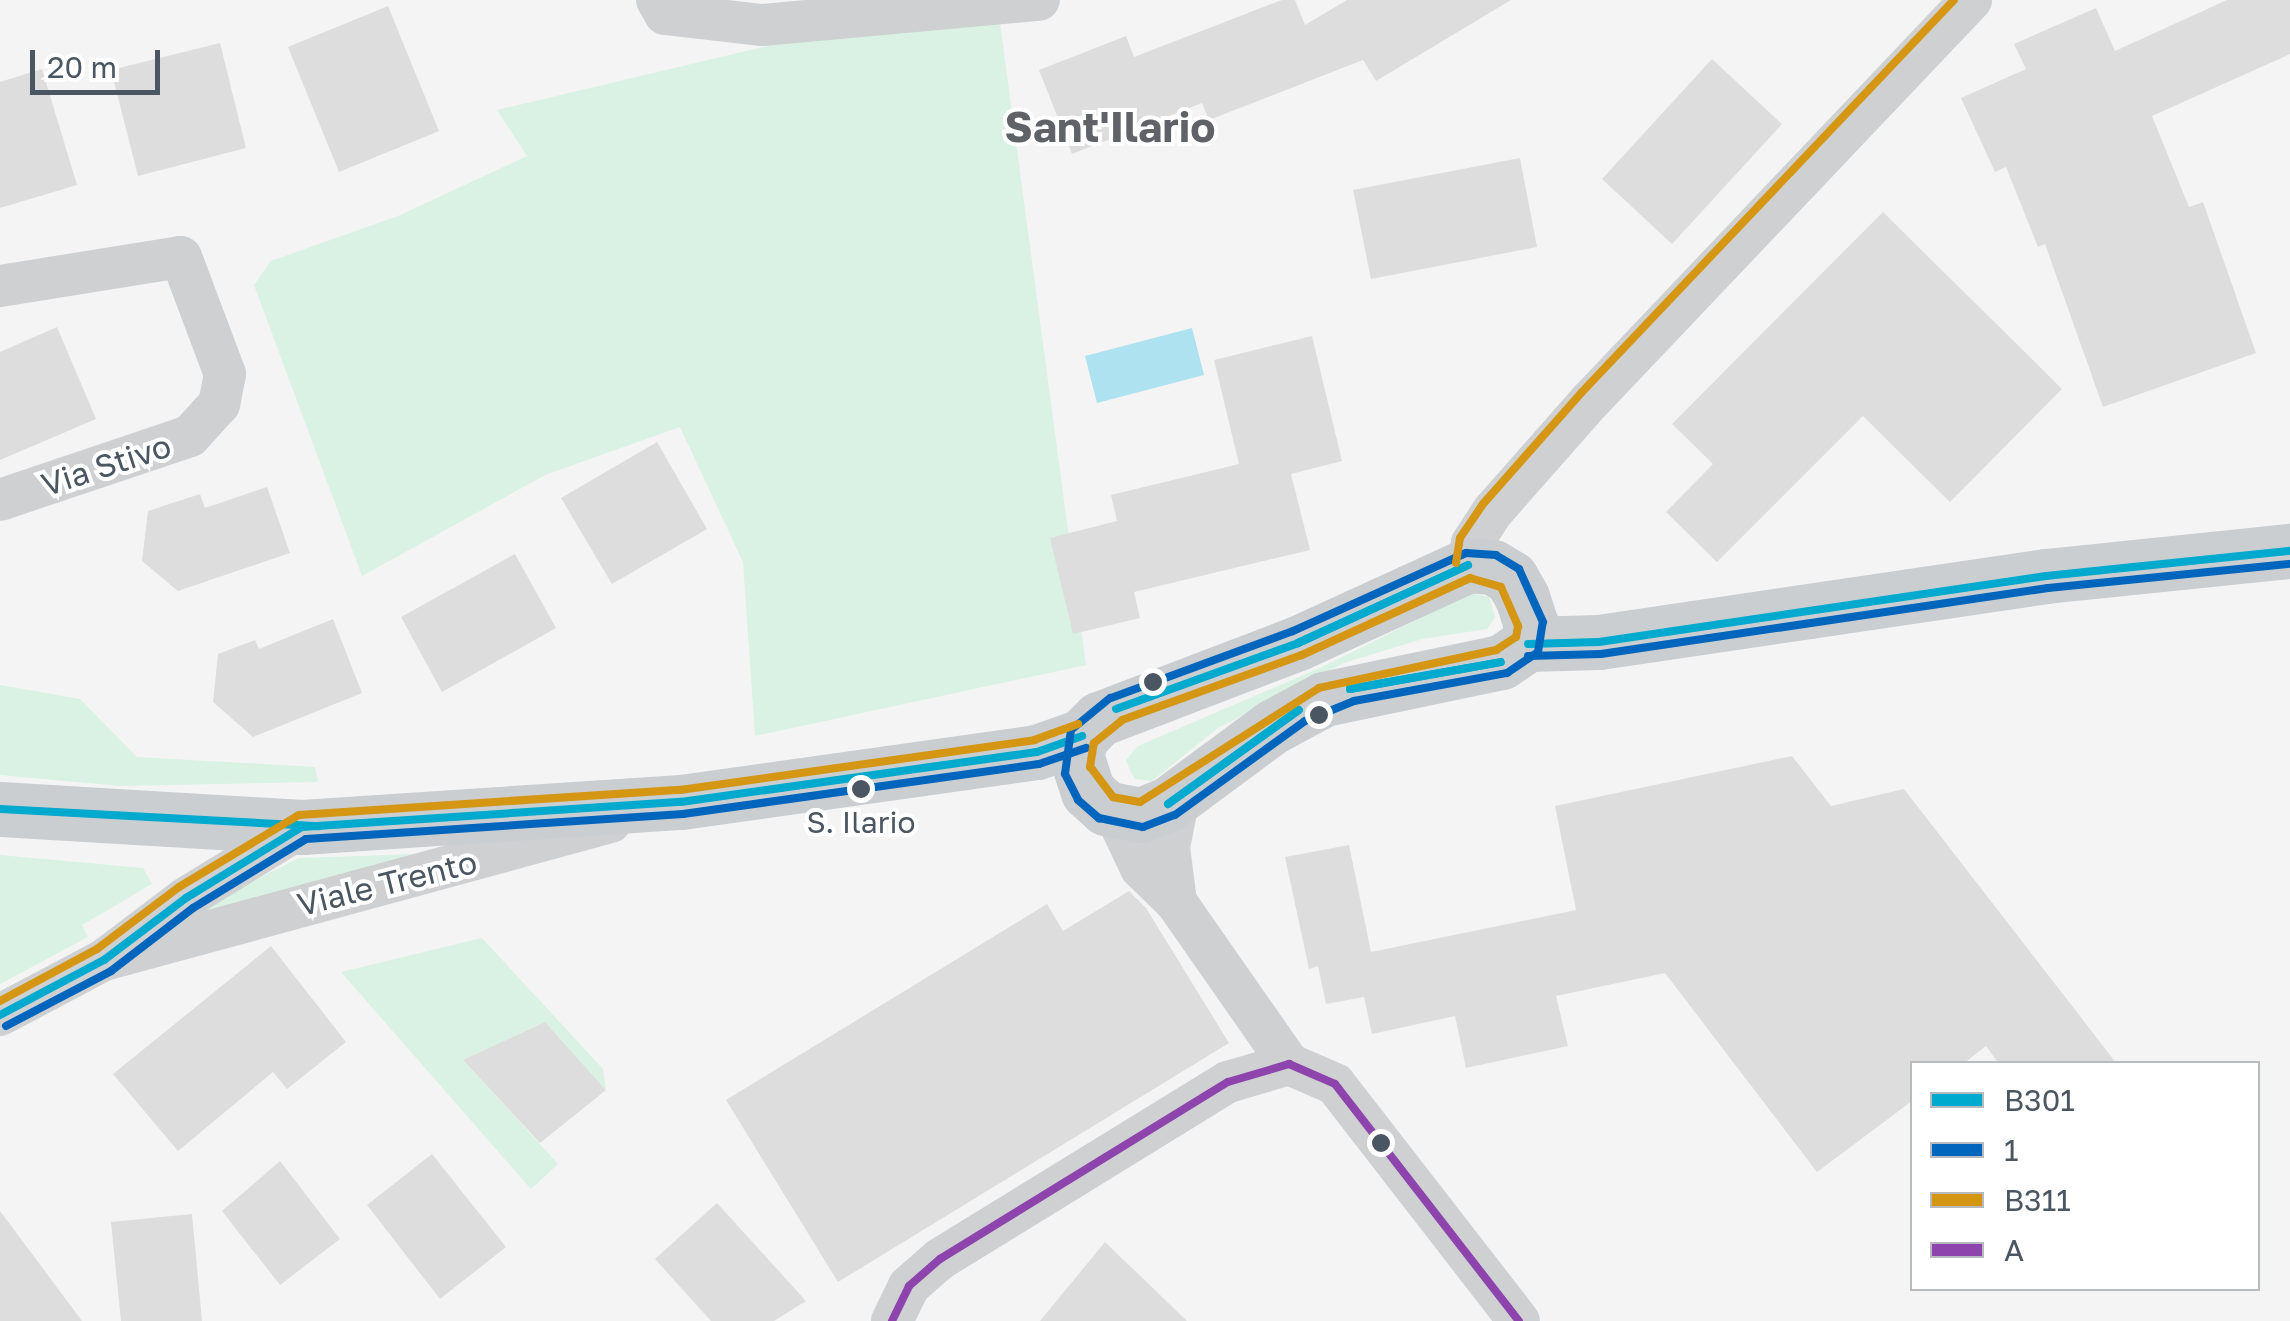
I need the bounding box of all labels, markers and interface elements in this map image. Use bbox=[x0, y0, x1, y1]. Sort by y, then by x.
scale bar bbox=[35, 30, 165, 92]
text: 20 m bbox=[47, 49, 117, 85]
district label: Sant'Ilario bbox=[1005, 101, 1215, 151]
street label: Via Stivo bbox=[36, 426, 176, 504]
unlabelled marker bbox=[1143, 672, 1163, 692]
unlabelled marker bbox=[1309, 705, 1329, 725]
marker: S. Ilario bbox=[851, 779, 871, 799]
place label: S. Ilario bbox=[806, 804, 916, 840]
street label: Viale Trento bbox=[293, 842, 481, 924]
legend bbox=[1910, 1061, 2260, 1291]
text: B301 bbox=[2004, 1082, 2075, 1118]
text: 1 bbox=[2004, 1132, 2019, 1168]
unlabelled marker bbox=[1371, 1133, 1391, 1153]
text: B311 bbox=[2004, 1182, 2071, 1218]
text: A bbox=[2004, 1232, 2024, 1268]

